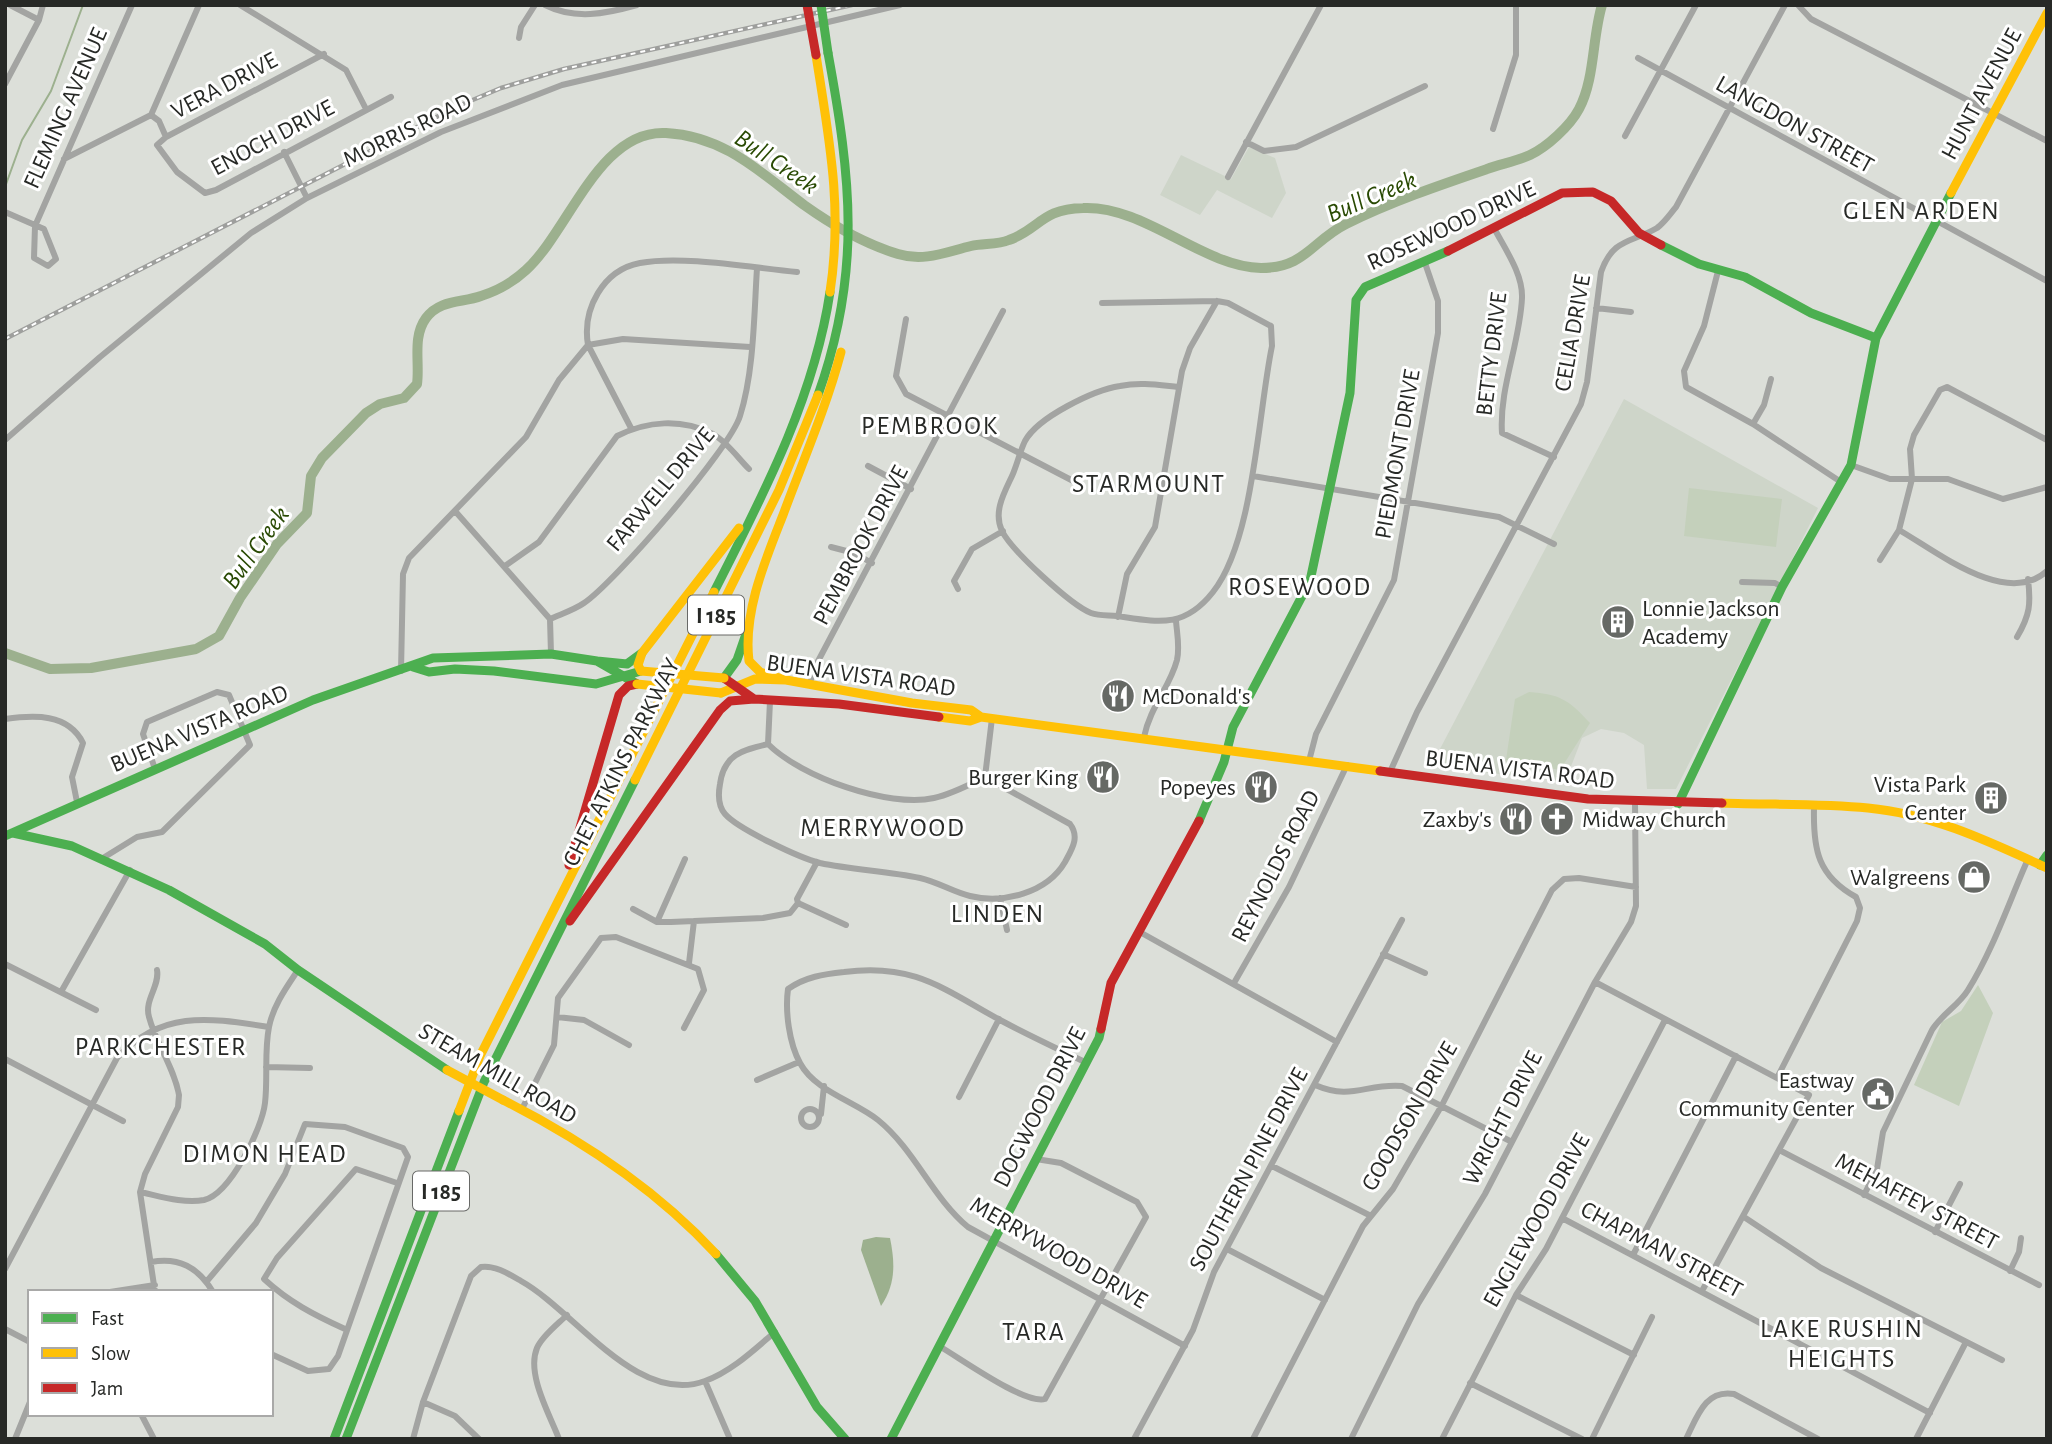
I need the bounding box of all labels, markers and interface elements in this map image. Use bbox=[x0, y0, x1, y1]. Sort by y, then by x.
street label: FLEMING AVENUE bbox=[20, 24, 112, 192]
street label: HUNT AVENUE bbox=[1937, 25, 2027, 164]
street label: VERA DRIVE bbox=[168, 48, 282, 124]
street label: LANGDON STREET bbox=[1712, 72, 1878, 178]
street label: MORRIS ROAD bbox=[339, 89, 476, 172]
street label: ENOCH DRIVE bbox=[207, 95, 338, 180]
water label: Bull Creek bbox=[730, 125, 823, 199]
water label: Bull Creek bbox=[1323, 166, 1420, 227]
street label: ROSEWOOD DRIVE bbox=[1364, 176, 1539, 275]
district label: GLEN ARDEN bbox=[1843, 198, 2001, 224]
street label: CELIA DRIVE bbox=[1551, 272, 1595, 393]
street label: BETTY DRIVE bbox=[1472, 290, 1512, 417]
street label: PIEDMONT DRIVE bbox=[1371, 367, 1425, 541]
district label: PEMBROOK bbox=[861, 413, 999, 439]
street label: FARWELL DRIVE bbox=[602, 423, 720, 556]
street label: PEMBROOK DRIVE bbox=[809, 462, 913, 629]
district label: STARMOUNT bbox=[1072, 471, 1226, 497]
water label: Bull Creek bbox=[217, 502, 294, 594]
district label: ROSEWOOD bbox=[1228, 574, 1372, 600]
road number: I 185 bbox=[688, 596, 744, 635]
place label: Lonnie Jackson Academy bbox=[1642, 597, 1780, 649]
building icon: Lonnie Jackson Academy bbox=[1599, 603, 1637, 641]
street label: BUENA VISTA ROAD bbox=[765, 651, 957, 701]
street label: CHET ATKINS PARKWAY bbox=[559, 654, 685, 870]
restaurant icon: McDonald's bbox=[1099, 677, 1137, 715]
street label: BUENA VISTA ROAD bbox=[107, 681, 292, 777]
place label: McDonald's bbox=[1142, 685, 1251, 709]
street label: BUENA VISTA ROAD bbox=[1424, 746, 1616, 793]
restaurant icon: Burger King bbox=[1084, 758, 1122, 796]
place label: Burger King bbox=[968, 766, 1078, 790]
restaurant icon: Popeyes bbox=[1242, 768, 1280, 806]
place label: Vista Park Center bbox=[1874, 773, 1966, 825]
place label: Popeyes bbox=[1160, 776, 1236, 800]
building icon: Vista Park Center bbox=[1972, 779, 2010, 817]
street label: REYNOLDS ROAD bbox=[1227, 787, 1324, 946]
restaurant icon: Zaxby's bbox=[1497, 800, 1535, 838]
church icon: Midway Church bbox=[1538, 800, 1576, 838]
place label: Zaxby's bbox=[1423, 808, 1492, 832]
place label: Midway Church bbox=[1582, 808, 1726, 832]
district label: MERRYWOOD bbox=[800, 815, 966, 841]
shop icon: Walgreens bbox=[1955, 858, 1993, 896]
place label: Walgreens bbox=[1850, 866, 1950, 890]
district label: LINDEN bbox=[951, 901, 1045, 927]
street label: STEAM MILL ROAD bbox=[415, 1019, 580, 1129]
street label: DOGWOOD DRIVE bbox=[989, 1023, 1091, 1191]
district label: PARKCHESTER bbox=[75, 1034, 247, 1060]
street label: GOODSON DRIVE bbox=[1358, 1038, 1462, 1195]
street label: WRIGHT DRIVE bbox=[1459, 1047, 1547, 1189]
street label: SOUTHERN PINE DRIVE bbox=[1185, 1064, 1313, 1275]
place label: Eastway Community Center bbox=[1679, 1069, 1854, 1121]
public building icon: Eastway Community Center bbox=[1859, 1075, 1897, 1113]
street label: ENGLEWOOD DRIVE bbox=[1479, 1129, 1595, 1311]
district label: DIMON HEAD bbox=[183, 1141, 347, 1167]
street label: MEHAFFEY STREET bbox=[1831, 1149, 2002, 1255]
road number: I 185 bbox=[413, 1172, 469, 1210]
street label: MERRYWOOD DRIVE bbox=[966, 1192, 1151, 1313]
street label: CHAPMAN STREET bbox=[1577, 1197, 1747, 1303]
legend bbox=[28, 1290, 273, 1416]
text: Fast bbox=[91, 1308, 124, 1329]
district label: LAKE RUSHIN HEIGHTS bbox=[1760, 1316, 1924, 1372]
district label: TARA bbox=[1002, 1319, 1066, 1345]
text: Slow bbox=[91, 1343, 130, 1364]
text: Jam bbox=[91, 1378, 123, 1399]

